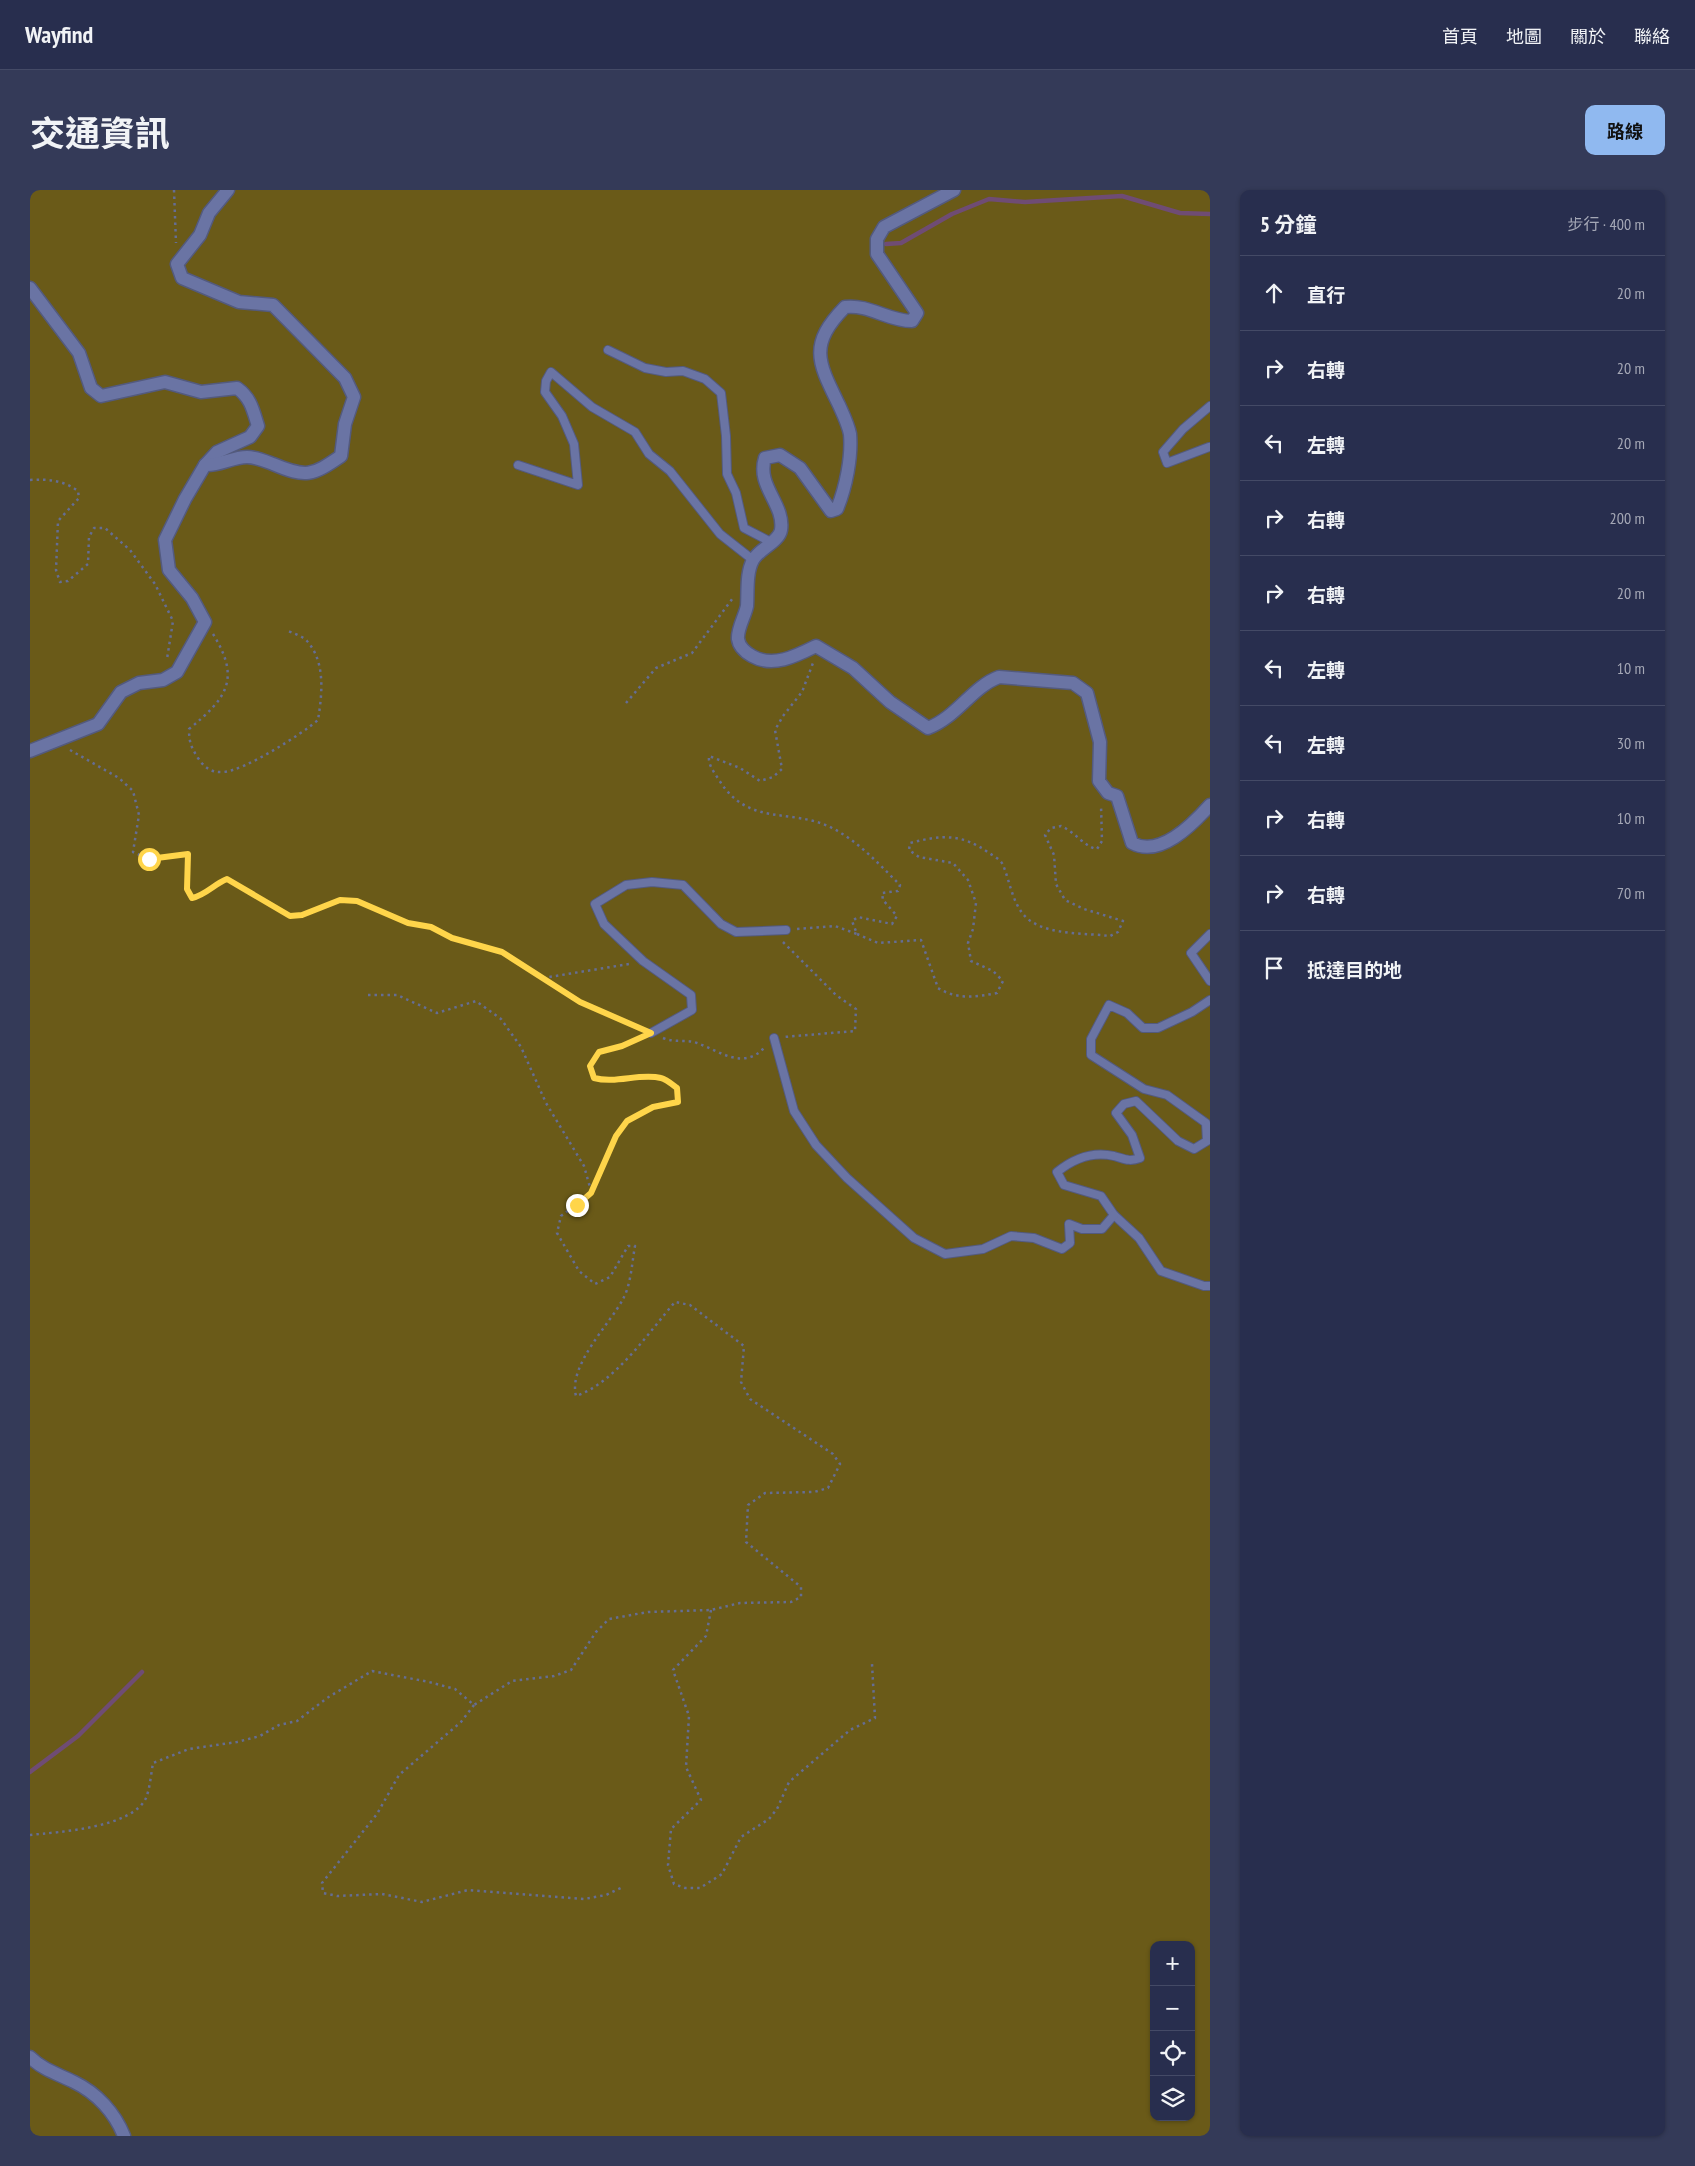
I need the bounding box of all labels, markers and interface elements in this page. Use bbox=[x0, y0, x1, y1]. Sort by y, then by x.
text: Wayfind bbox=[25, 19, 93, 50]
text: 首頁 bbox=[1442, 25, 1478, 48]
text: 地圖 bbox=[1506, 25, 1542, 48]
text: 關於 bbox=[1570, 25, 1606, 48]
text: 聯絡 bbox=[1634, 25, 1670, 48]
button: 路線 bbox=[1585, 105, 1665, 155]
text: 交通資訊 bbox=[30, 110, 170, 156]
text: 5 分鐘 bbox=[1260, 211, 1316, 238]
text: 步行 · 400 m bbox=[1567, 214, 1645, 234]
icon: ahead bbox=[1260, 279, 1288, 307]
text: 直行 bbox=[1307, 283, 1345, 307]
text: 20 m bbox=[1617, 283, 1645, 303]
icon: right bbox=[1260, 354, 1288, 382]
text: 右轉 bbox=[1307, 358, 1345, 382]
text: 20 m bbox=[1617, 358, 1645, 378]
icon: left bbox=[1260, 429, 1288, 457]
text: 左轉 bbox=[1307, 433, 1345, 457]
text: 20 m bbox=[1617, 433, 1645, 453]
icon: right bbox=[1260, 504, 1288, 532]
text: 右轉 bbox=[1307, 508, 1345, 532]
text: 200 m bbox=[1610, 508, 1645, 528]
icon: right bbox=[1260, 579, 1288, 607]
text: 右轉 bbox=[1307, 583, 1345, 607]
text: 20 m bbox=[1617, 583, 1645, 603]
icon: left bbox=[1260, 654, 1288, 682]
text: 左轉 bbox=[1307, 658, 1345, 682]
text: 10 m bbox=[1617, 658, 1645, 678]
icon: left bbox=[1260, 729, 1288, 757]
text: 左轉 bbox=[1307, 733, 1345, 757]
text: 30 m bbox=[1617, 733, 1645, 753]
icon: right bbox=[1260, 804, 1288, 832]
text: 右轉 bbox=[1307, 808, 1345, 832]
text: 10 m bbox=[1617, 808, 1645, 828]
route start bbox=[138, 848, 161, 871]
icon: right bbox=[1260, 879, 1288, 907]
text: 右轉 bbox=[1307, 883, 1345, 907]
text: 70 m bbox=[1617, 883, 1645, 903]
icon: arrive bbox=[1260, 954, 1288, 982]
text: 抵達目的地 bbox=[1307, 958, 1402, 982]
route end bbox=[566, 1194, 589, 1217]
map controls bbox=[1150, 1941, 1195, 2121]
button: + bbox=[1150, 1941, 1195, 1986]
button: − bbox=[1150, 1986, 1195, 2031]
button: locate bbox=[1150, 2031, 1195, 2076]
button: layers bbox=[1150, 2076, 1195, 2121]

